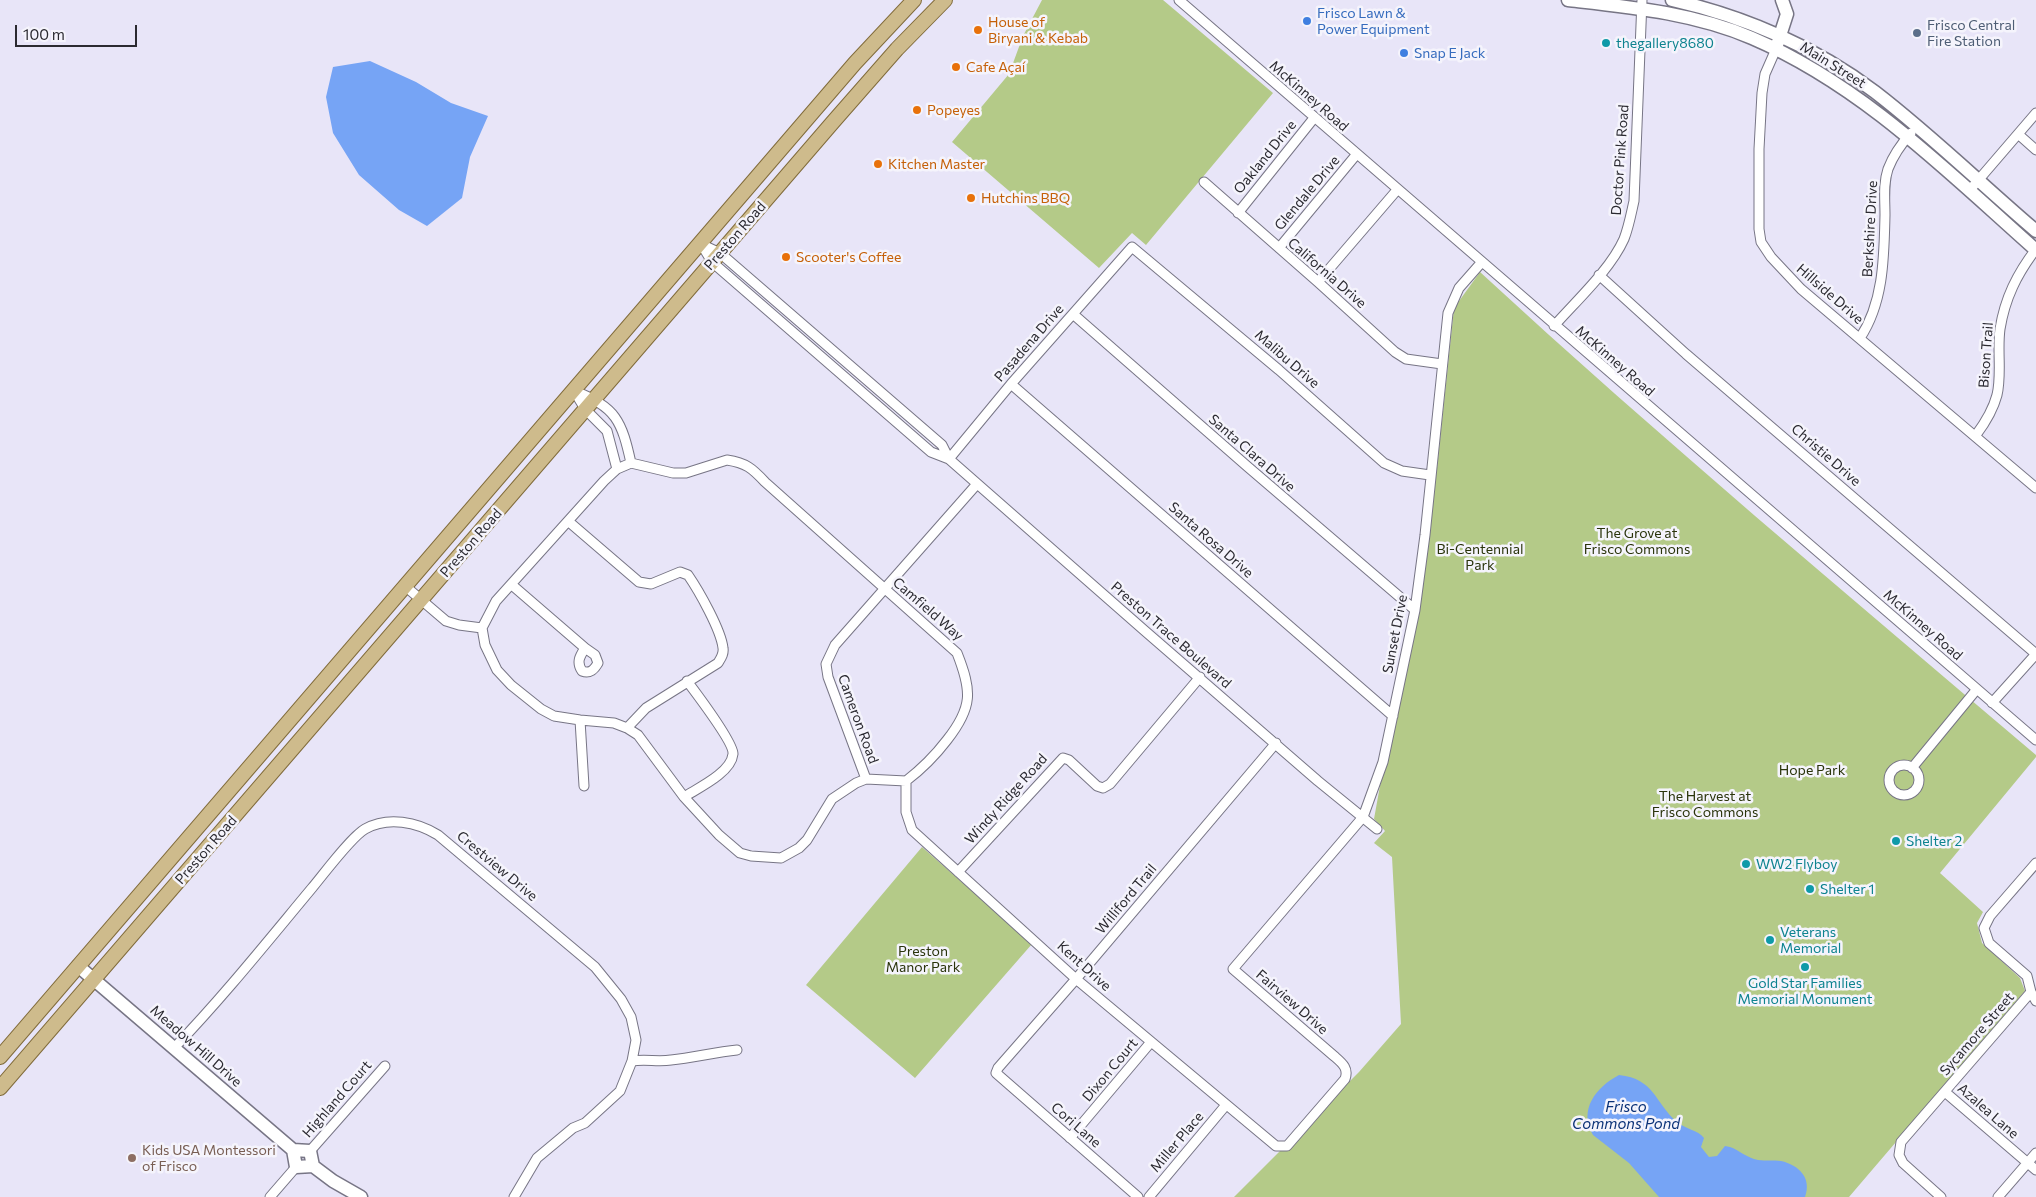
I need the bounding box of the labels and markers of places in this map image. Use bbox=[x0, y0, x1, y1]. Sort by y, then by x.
place label: Frisco Lawn & Power Equipment bbox=[1317, 5, 1430, 38]
place label: House of Biryani & Kebab bbox=[988, 14, 1088, 46]
marker: Frisco Lawn & Power Equipment bbox=[1301, 15, 1313, 27]
place label: Frisco Central Fire Station bbox=[1927, 17, 2015, 49]
marker: House of Biryani & Kebab bbox=[972, 24, 984, 36]
marker: Frisco Central Fire Station bbox=[1911, 27, 1923, 39]
place label: thegallery8680 bbox=[1616, 35, 1714, 51]
marker: thegallery8680 bbox=[1600, 37, 1612, 49]
place label: Snap E Jack bbox=[1414, 45, 1485, 61]
marker: Snap E Jack bbox=[1398, 47, 1410, 59]
place label: Cafe Açaí bbox=[966, 59, 1025, 75]
marker: Cafe Açaí bbox=[950, 61, 962, 73]
place label: Popeyes bbox=[927, 102, 980, 118]
marker: Popeyes bbox=[911, 104, 923, 116]
place label: Kitchen Master bbox=[888, 156, 985, 172]
marker: Kitchen Master bbox=[872, 158, 884, 170]
place label: Hutchins BBQ bbox=[981, 190, 1070, 206]
marker: Hutchins BBQ bbox=[965, 192, 977, 204]
place label: Scooter's Coffee bbox=[796, 249, 901, 265]
marker: Scooter's Coffee bbox=[780, 251, 792, 263]
place label: Shelter 2 bbox=[1906, 833, 1962, 849]
marker: Shelter 2 bbox=[1890, 835, 1902, 847]
place label: WW2 Flyboy bbox=[1756, 856, 1837, 872]
marker: WW2 Flyboy bbox=[1740, 858, 1752, 870]
place label: Shelter 1 bbox=[1820, 881, 1874, 897]
marker: Shelter 1 bbox=[1804, 883, 1816, 895]
place label: Veterans Memorial bbox=[1780, 924, 1841, 956]
marker: Veterans Memorial bbox=[1764, 934, 1776, 946]
marker: Gold Star Families Memorial Monument bbox=[1799, 961, 1811, 973]
place label: Gold Star Families Memorial Monument bbox=[1737, 975, 1873, 1008]
place label: Kids USA Montessori of Frisco bbox=[142, 1142, 276, 1174]
marker: Kids USA Montessori of Frisco bbox=[126, 1152, 138, 1164]

